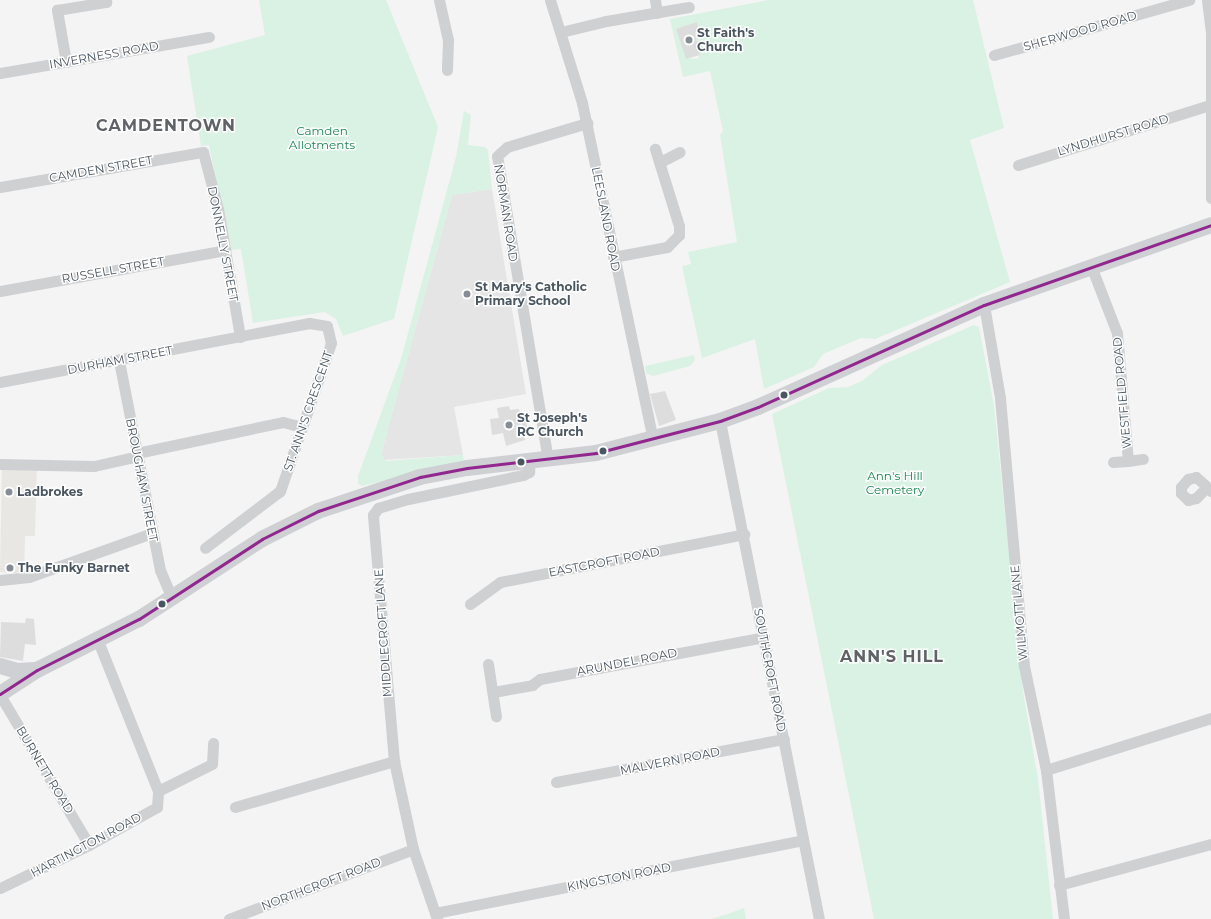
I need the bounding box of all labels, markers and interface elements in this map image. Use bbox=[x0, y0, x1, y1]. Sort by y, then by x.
street label: SHERWOOD ROAD bbox=[1022, 8, 1138, 54]
place label: St Faith's Church bbox=[697, 26, 754, 54]
marker: St Faith's Church bbox=[684, 35, 694, 45]
street label: INVERNESS ROAD bbox=[48, 38, 160, 72]
street label: LYNDHURST ROAD bbox=[1056, 111, 1170, 159]
district label: CAMDENTOWN bbox=[96, 116, 236, 136]
park label: Camden Allotments bbox=[289, 124, 355, 152]
street label: CAMDEN STREET bbox=[48, 153, 154, 185]
street label: NORMAN ROAD bbox=[491, 163, 521, 263]
street label: LEESLAND ROAD bbox=[589, 166, 623, 272]
street label: DONNELLY STREET bbox=[205, 185, 241, 303]
street label: RUSSELL STREET bbox=[61, 254, 165, 286]
place label: St Mary's Catholic Primary School bbox=[475, 280, 587, 308]
marker: St Mary's Catholic Primary School bbox=[462, 289, 472, 299]
street label: WESTFIELD ROAD bbox=[1110, 337, 1134, 449]
street label: DURHAM STREET bbox=[66, 343, 174, 377]
street label: ST. ANN'S CRESCENT bbox=[281, 349, 335, 473]
unlabelled marker bbox=[779, 390, 789, 400]
place label: St Joseph's RC Church bbox=[517, 411, 587, 439]
street label: BROUGHAM STREET bbox=[123, 417, 161, 543]
marker: St Joseph's RC Church bbox=[504, 420, 514, 430]
unlabelled marker bbox=[598, 446, 608, 456]
unlabelled marker bbox=[516, 457, 526, 467]
park label: Ann's Hill Cemetery bbox=[866, 469, 924, 497]
place label: Ladbrokes bbox=[17, 485, 83, 499]
marker: Ladbrokes bbox=[4, 487, 14, 497]
street label: EASTCROFT ROAD bbox=[547, 544, 661, 580]
place label: The Funky Barnet bbox=[18, 561, 130, 575]
marker: The Funky Barnet bbox=[5, 563, 15, 573]
street label: WILMOTT LANE bbox=[1008, 565, 1030, 661]
street label: MIDDLECROFT LANE bbox=[371, 568, 395, 698]
unlabelled marker bbox=[157, 599, 167, 609]
street label: SOUTHCROFT ROAD bbox=[751, 607, 789, 733]
street label: ARUNDEL ROAD bbox=[576, 645, 678, 679]
district label: ANN'S HILL bbox=[840, 647, 944, 667]
street label: BURNETT ROAD bbox=[13, 724, 77, 816]
street label: MALVERN ROAD bbox=[619, 744, 721, 778]
street label: HARTINGTON ROAD bbox=[28, 810, 144, 880]
street label: NORTHCROFT ROAD bbox=[259, 855, 383, 913]
street label: KINGSTON ROAD bbox=[566, 860, 672, 894]

